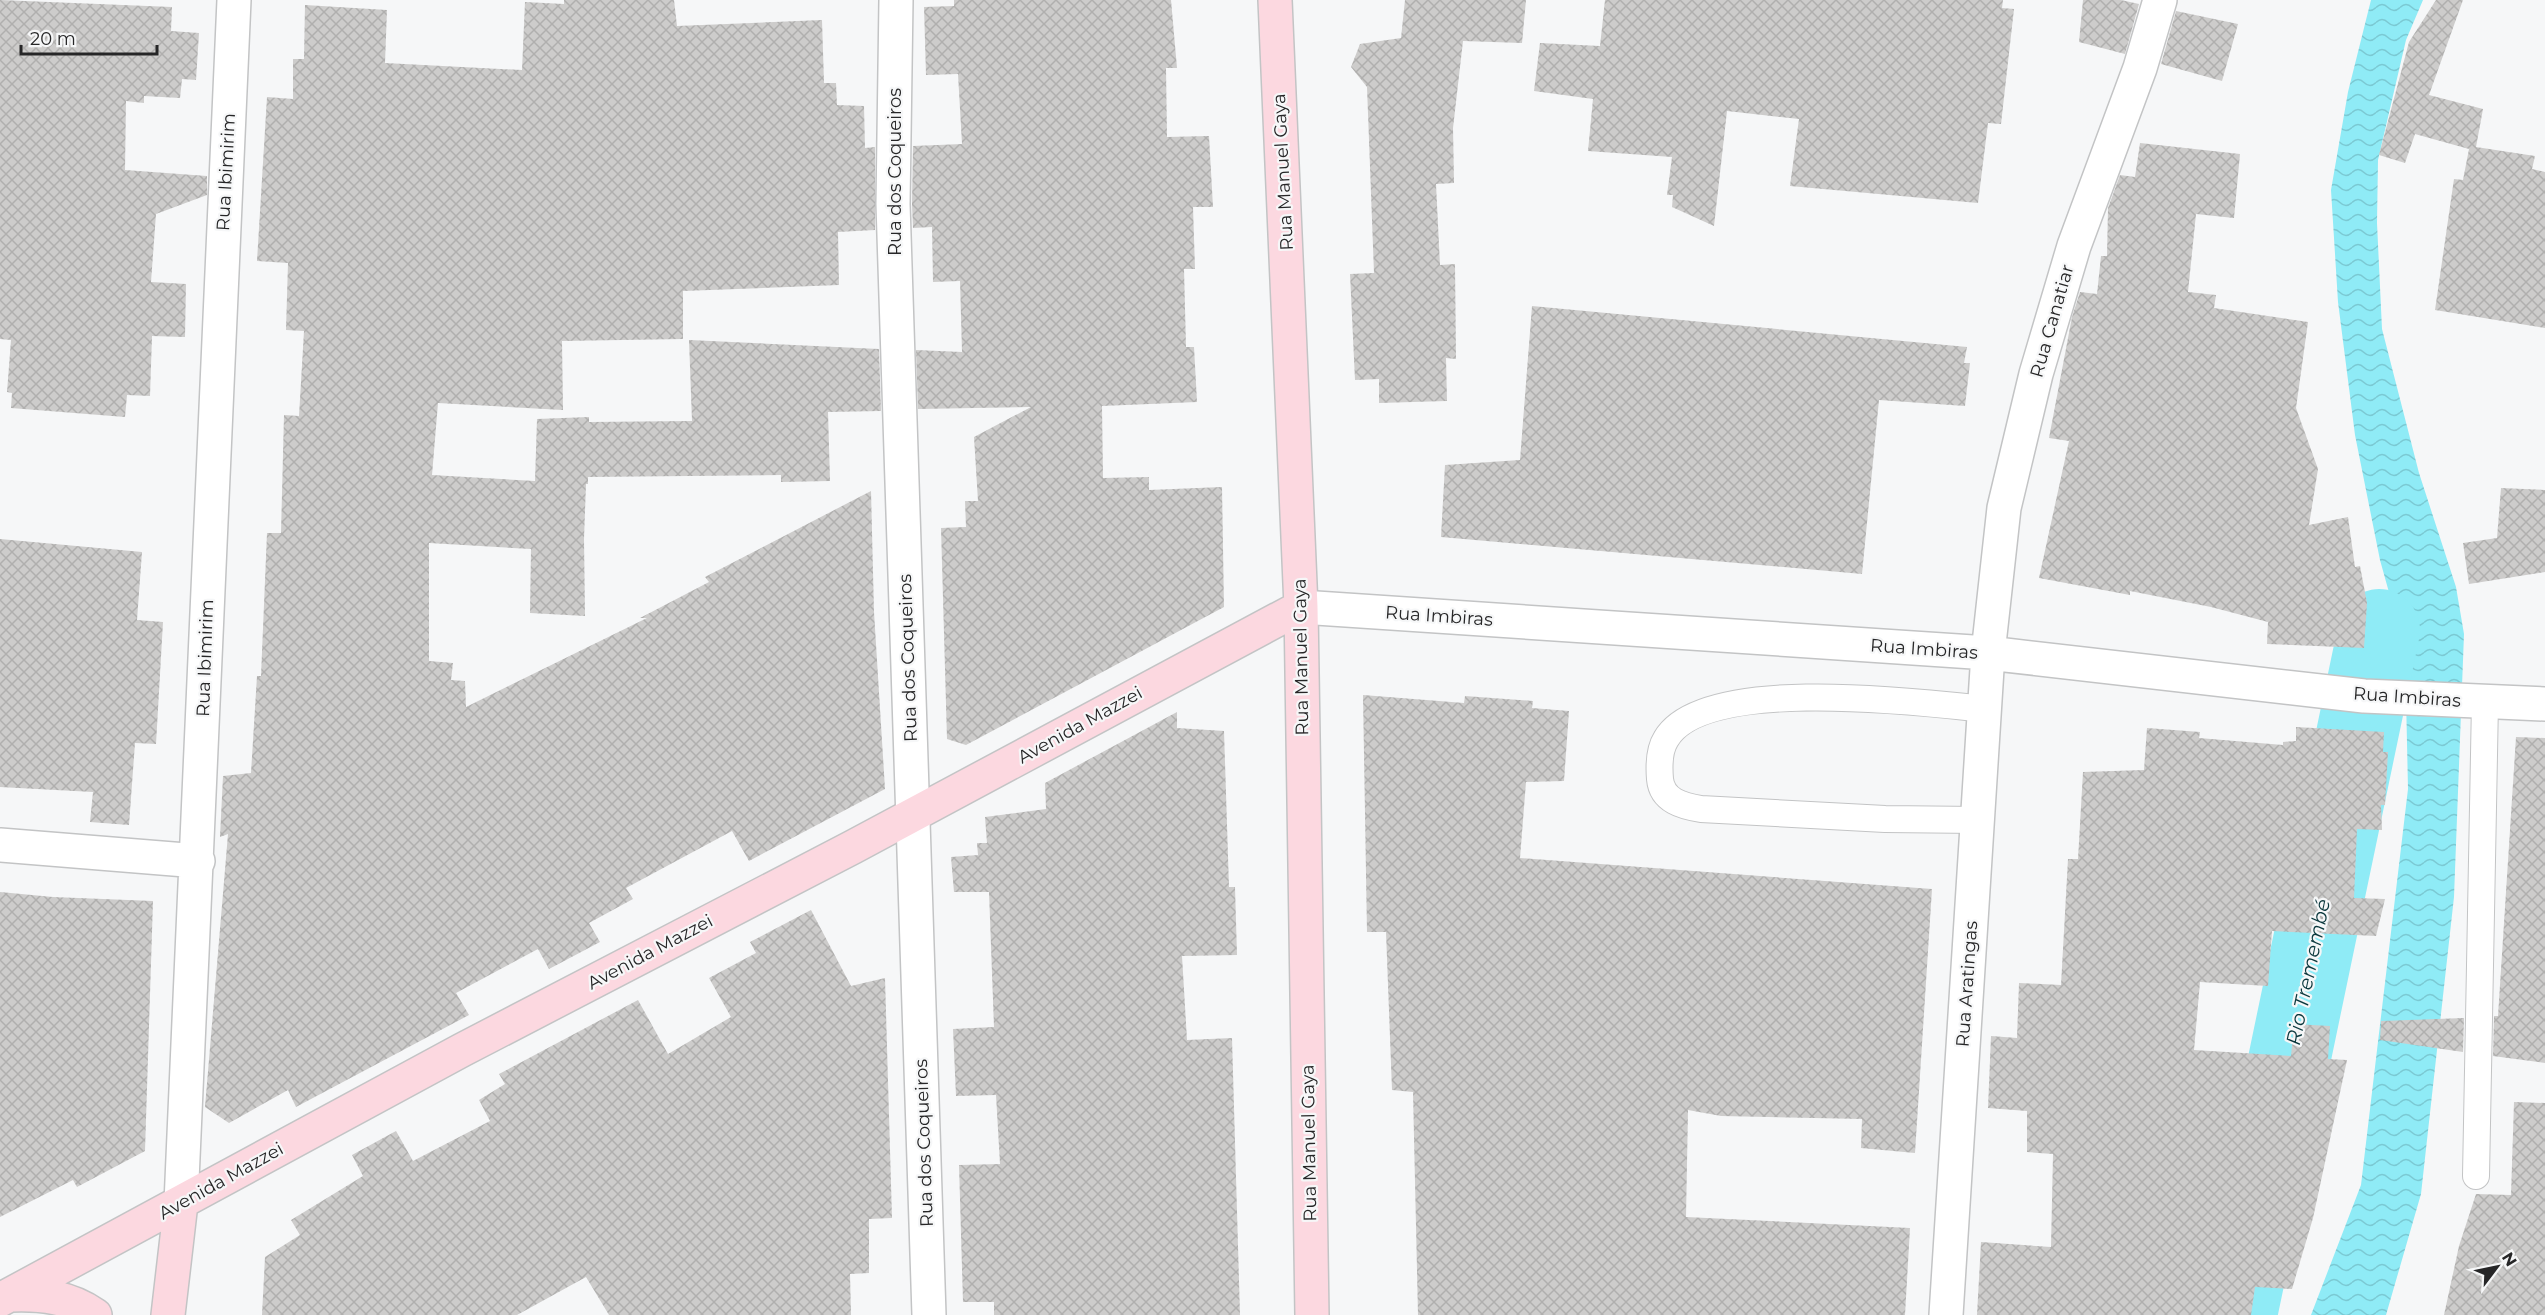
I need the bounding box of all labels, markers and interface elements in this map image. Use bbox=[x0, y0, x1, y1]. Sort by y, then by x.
scale bar bbox=[21, 18, 158, 56]
text: 20 m bbox=[30, 28, 76, 50]
street label: Rua dos Coqueiros bbox=[884, 88, 906, 256]
street label: Rua Manuel Gaya bbox=[1268, 93, 1298, 251]
street label: Rua Ibimirim bbox=[212, 113, 240, 231]
street label: Rua Canatiar bbox=[2025, 262, 2079, 380]
street label: Rua dos Coqueiros bbox=[894, 573, 922, 742]
street label: Rua Manuel Gaya bbox=[1289, 578, 1313, 736]
street label: Rua Ibimirim bbox=[192, 599, 218, 717]
street label: Rua Imbiras bbox=[1384, 601, 1494, 631]
street label: Rua Imbiras bbox=[1869, 634, 1979, 664]
street label: Avenida Mazzei bbox=[1014, 682, 1146, 768]
street label: Rua Imbiras bbox=[2352, 682, 2462, 712]
water label: Rio Tremembé bbox=[2281, 897, 2335, 1047]
street label: Avenida Mazzei bbox=[583, 910, 717, 994]
street label: Rua Aratingas bbox=[1952, 920, 1982, 1048]
street label: Rua dos Coqueiros bbox=[910, 1058, 938, 1227]
street label: Rua Manuel Gaya bbox=[1297, 1064, 1321, 1222]
street label: Avenida Mazzei bbox=[155, 1138, 287, 1224]
north arrow bbox=[2467, 1237, 2527, 1297]
text: N bbox=[2498, 1249, 2521, 1270]

